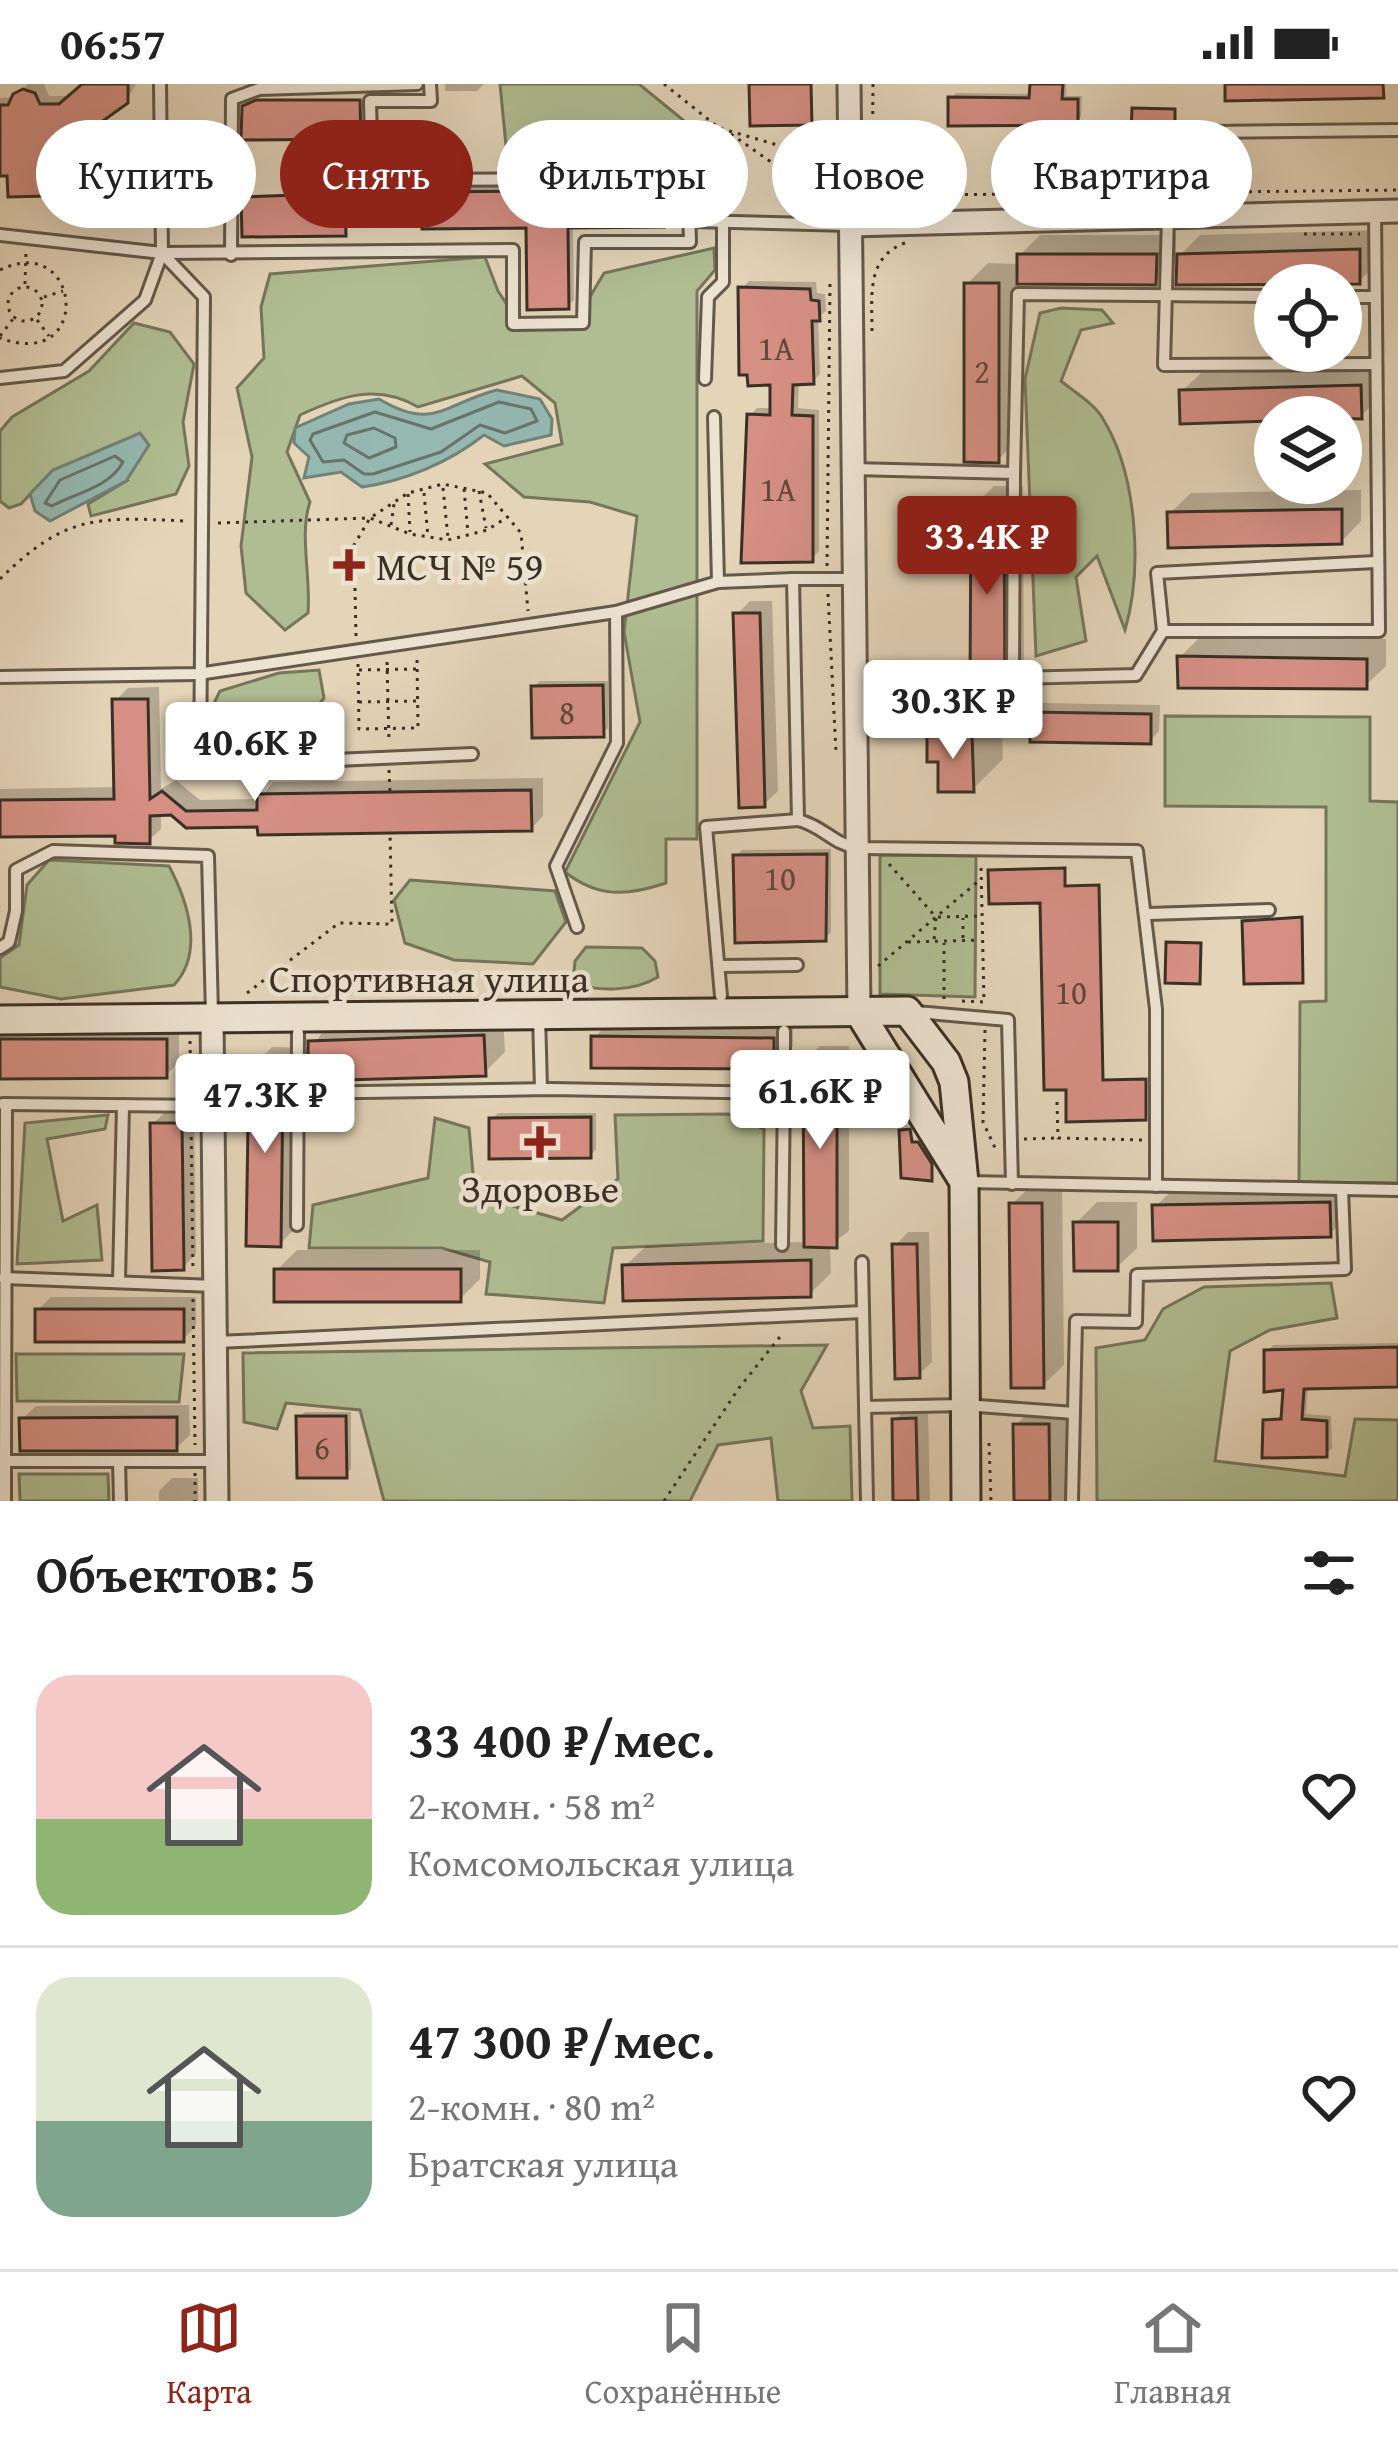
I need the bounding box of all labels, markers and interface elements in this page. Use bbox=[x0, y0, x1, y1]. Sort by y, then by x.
text: 06:57 bbox=[60, 10, 166, 75]
chip: Купить bbox=[36, 120, 256, 228]
chip: Снять bbox=[280, 120, 473, 228]
chip: Фильтры bbox=[497, 120, 748, 228]
chip: Новое bbox=[772, 120, 967, 228]
chip: Квартира bbox=[991, 120, 1252, 228]
map controls bbox=[1254, 264, 1362, 504]
button: locate bbox=[1254, 264, 1362, 372]
house number: 1А bbox=[758, 324, 794, 372]
house number: 2 bbox=[974, 347, 990, 395]
button: layers bbox=[1254, 396, 1362, 504]
house number: 1А bbox=[760, 465, 796, 513]
pin: 33.4K ₽ bbox=[876, 496, 1098, 598]
text: 33.4K ₽ bbox=[924, 506, 1050, 563]
place label: МСЧ № 59 bbox=[376, 537, 543, 594]
marker: МСЧ № 59 bbox=[333, 549, 365, 581]
pin: 30.3K ₽ bbox=[842, 660, 1064, 762]
text: 30.3K ₽ bbox=[890, 670, 1016, 727]
house number: 8 bbox=[559, 688, 575, 736]
pin: 40.6K ₽ bbox=[144, 702, 366, 804]
text: 40.6K ₽ bbox=[192, 712, 318, 769]
house number: 10 bbox=[764, 854, 796, 902]
street label: Спортивная улица bbox=[269, 949, 589, 1006]
house number: 10 bbox=[1055, 968, 1087, 1016]
pin: 61.6K ₽ bbox=[709, 1050, 931, 1152]
pin: 47.3K ₽ bbox=[154, 1054, 376, 1156]
text: 61.6K ₽ bbox=[757, 1060, 883, 1117]
text: 47.3K ₽ bbox=[202, 1064, 328, 1121]
marker: Здоровье bbox=[524, 1126, 556, 1158]
place label: Здоровье bbox=[461, 1159, 619, 1216]
house number: 6 bbox=[314, 1423, 330, 1471]
text: Объектов: 5 bbox=[36, 1536, 316, 1611]
icon: filters bbox=[1296, 1540, 1362, 1606]
text: 33 400 ₽/мес. bbox=[408, 1701, 715, 1776]
icon: home bbox=[132, 1723, 276, 1867]
icon: heart bbox=[1296, 1762, 1362, 1828]
text: 2-комн. · 58 m² bbox=[408, 1776, 655, 1833]
text: Комсомольская улица bbox=[408, 1833, 794, 1890]
text: 47 300 ₽/мес. bbox=[408, 2002, 715, 2077]
icon: home bbox=[132, 2025, 276, 2169]
icon: heart bbox=[1296, 2064, 1362, 2130]
text: 2-комн. · 80 m² bbox=[408, 2077, 655, 2134]
text: Братская улица bbox=[408, 2134, 678, 2191]
tab: Карта bbox=[166, 2295, 252, 2415]
tab: Сохранённые bbox=[585, 2295, 781, 2415]
tab: Главная bbox=[1114, 2295, 1232, 2415]

